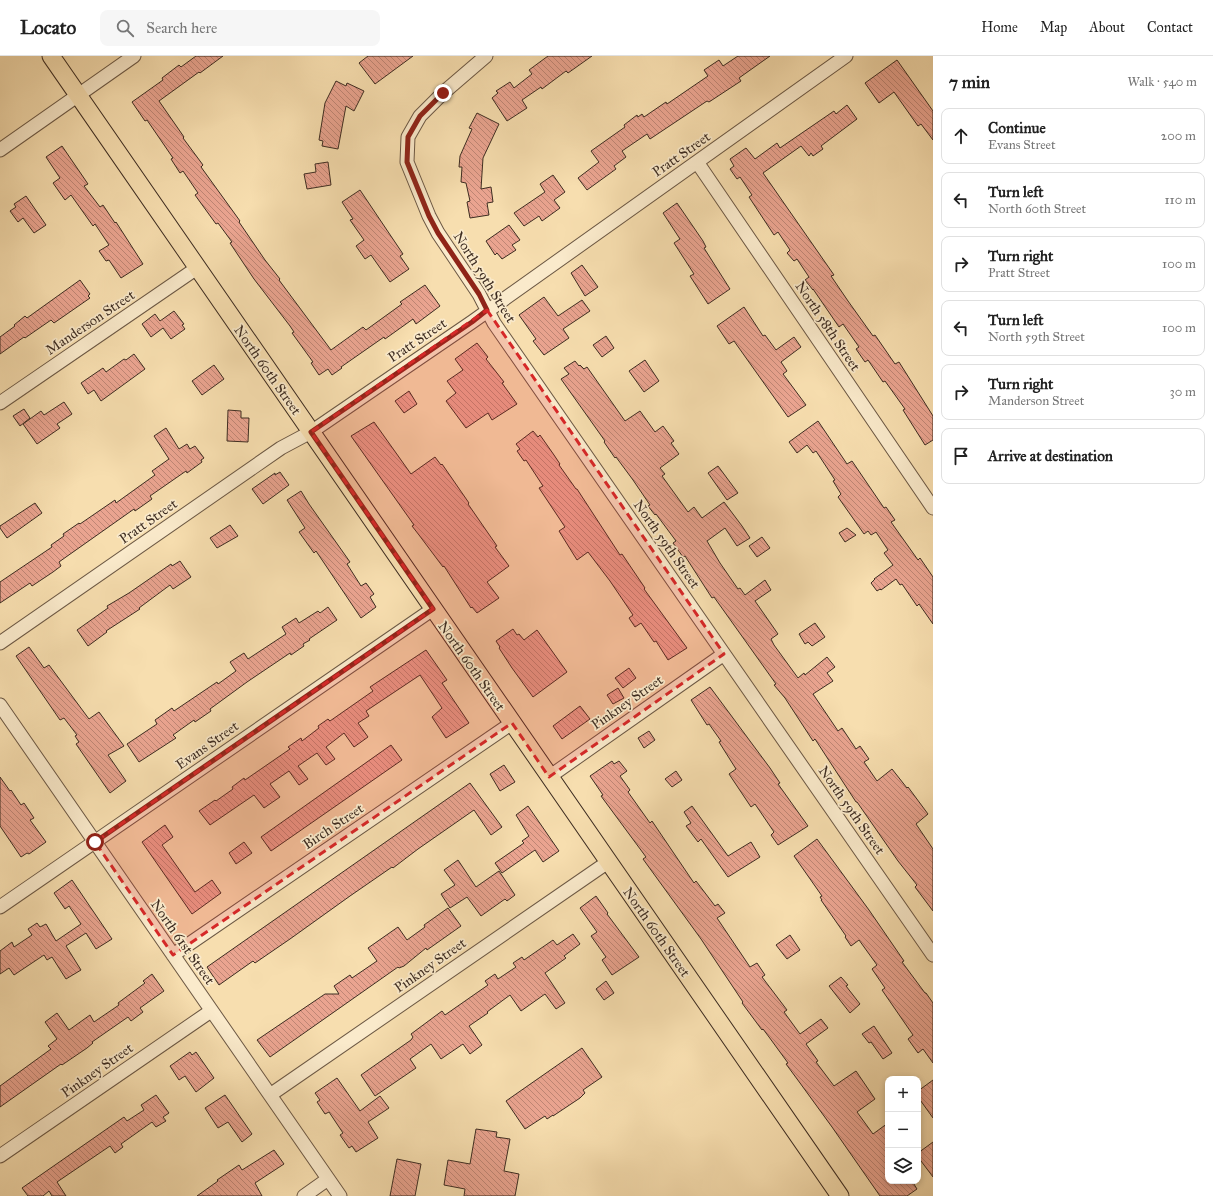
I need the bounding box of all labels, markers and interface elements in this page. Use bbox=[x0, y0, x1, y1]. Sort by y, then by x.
search box bbox=[100, 10, 380, 46]
text: Locato bbox=[20, 16, 76, 39]
icon: search bbox=[114, 17, 136, 39]
text: Search here bbox=[146, 19, 217, 37]
text: Home bbox=[981, 19, 1018, 36]
text: Map bbox=[1040, 19, 1067, 36]
text: About bbox=[1089, 19, 1125, 36]
text: Contact bbox=[1147, 19, 1193, 36]
text: 7 min bbox=[949, 72, 990, 93]
text: Walk · 540 m bbox=[1128, 74, 1197, 90]
route end bbox=[434, 84, 452, 102]
text: Continue bbox=[988, 119, 1046, 137]
icon: ahead bbox=[950, 125, 972, 147]
street label: Pratt Street bbox=[649, 128, 714, 181]
text: 200 m bbox=[1161, 128, 1196, 144]
text: Evans Street bbox=[988, 137, 1056, 153]
text: Turn left bbox=[988, 183, 1044, 201]
icon: left bbox=[950, 189, 972, 211]
text: 110 m bbox=[1164, 192, 1196, 208]
text: North 60th Street bbox=[988, 201, 1086, 217]
street label: North 59th Street bbox=[450, 229, 519, 326]
text: Turn right bbox=[988, 247, 1053, 265]
icon: right bbox=[950, 253, 972, 275]
text: 100 m bbox=[1162, 256, 1196, 272]
text: Pratt Street bbox=[988, 265, 1050, 281]
street label: North 58th Street bbox=[791, 278, 864, 374]
street label: Manderson Street bbox=[43, 286, 138, 358]
text: Turn left bbox=[988, 311, 1044, 329]
street label: Pratt Street bbox=[385, 315, 450, 366]
icon: left bbox=[950, 317, 972, 339]
text: 100 m bbox=[1162, 320, 1196, 336]
street label: North 60th Street bbox=[230, 322, 305, 418]
text: North 59th Street bbox=[988, 329, 1085, 345]
text: Turn right bbox=[988, 375, 1053, 393]
icon: right bbox=[950, 381, 972, 403]
text: 30 m bbox=[1170, 384, 1196, 400]
text: Manderson Street bbox=[988, 393, 1084, 409]
icon: arrive bbox=[950, 445, 972, 467]
text: Arrive at destination bbox=[988, 447, 1113, 465]
street label: Pratt Street bbox=[116, 495, 181, 548]
street label: North 59th Street bbox=[630, 497, 703, 592]
street label: North 60th Street bbox=[434, 618, 509, 714]
street label: Pinkney Street bbox=[588, 671, 666, 733]
street label: Evans Street bbox=[173, 718, 242, 773]
street label: North 59th Street bbox=[815, 763, 888, 858]
street label: Birch Street bbox=[300, 800, 367, 853]
route start bbox=[86, 833, 104, 851]
street label: North 60th Street bbox=[619, 884, 694, 980]
street label: North 61st Street bbox=[147, 896, 218, 988]
street label: Pinkney Street bbox=[391, 934, 469, 996]
street label: Pinkney Street bbox=[58, 1039, 136, 1101]
map controls bbox=[885, 1076, 921, 1184]
button: + bbox=[885, 1076, 921, 1112]
button: − bbox=[885, 1112, 921, 1148]
button: layers bbox=[885, 1148, 921, 1184]

